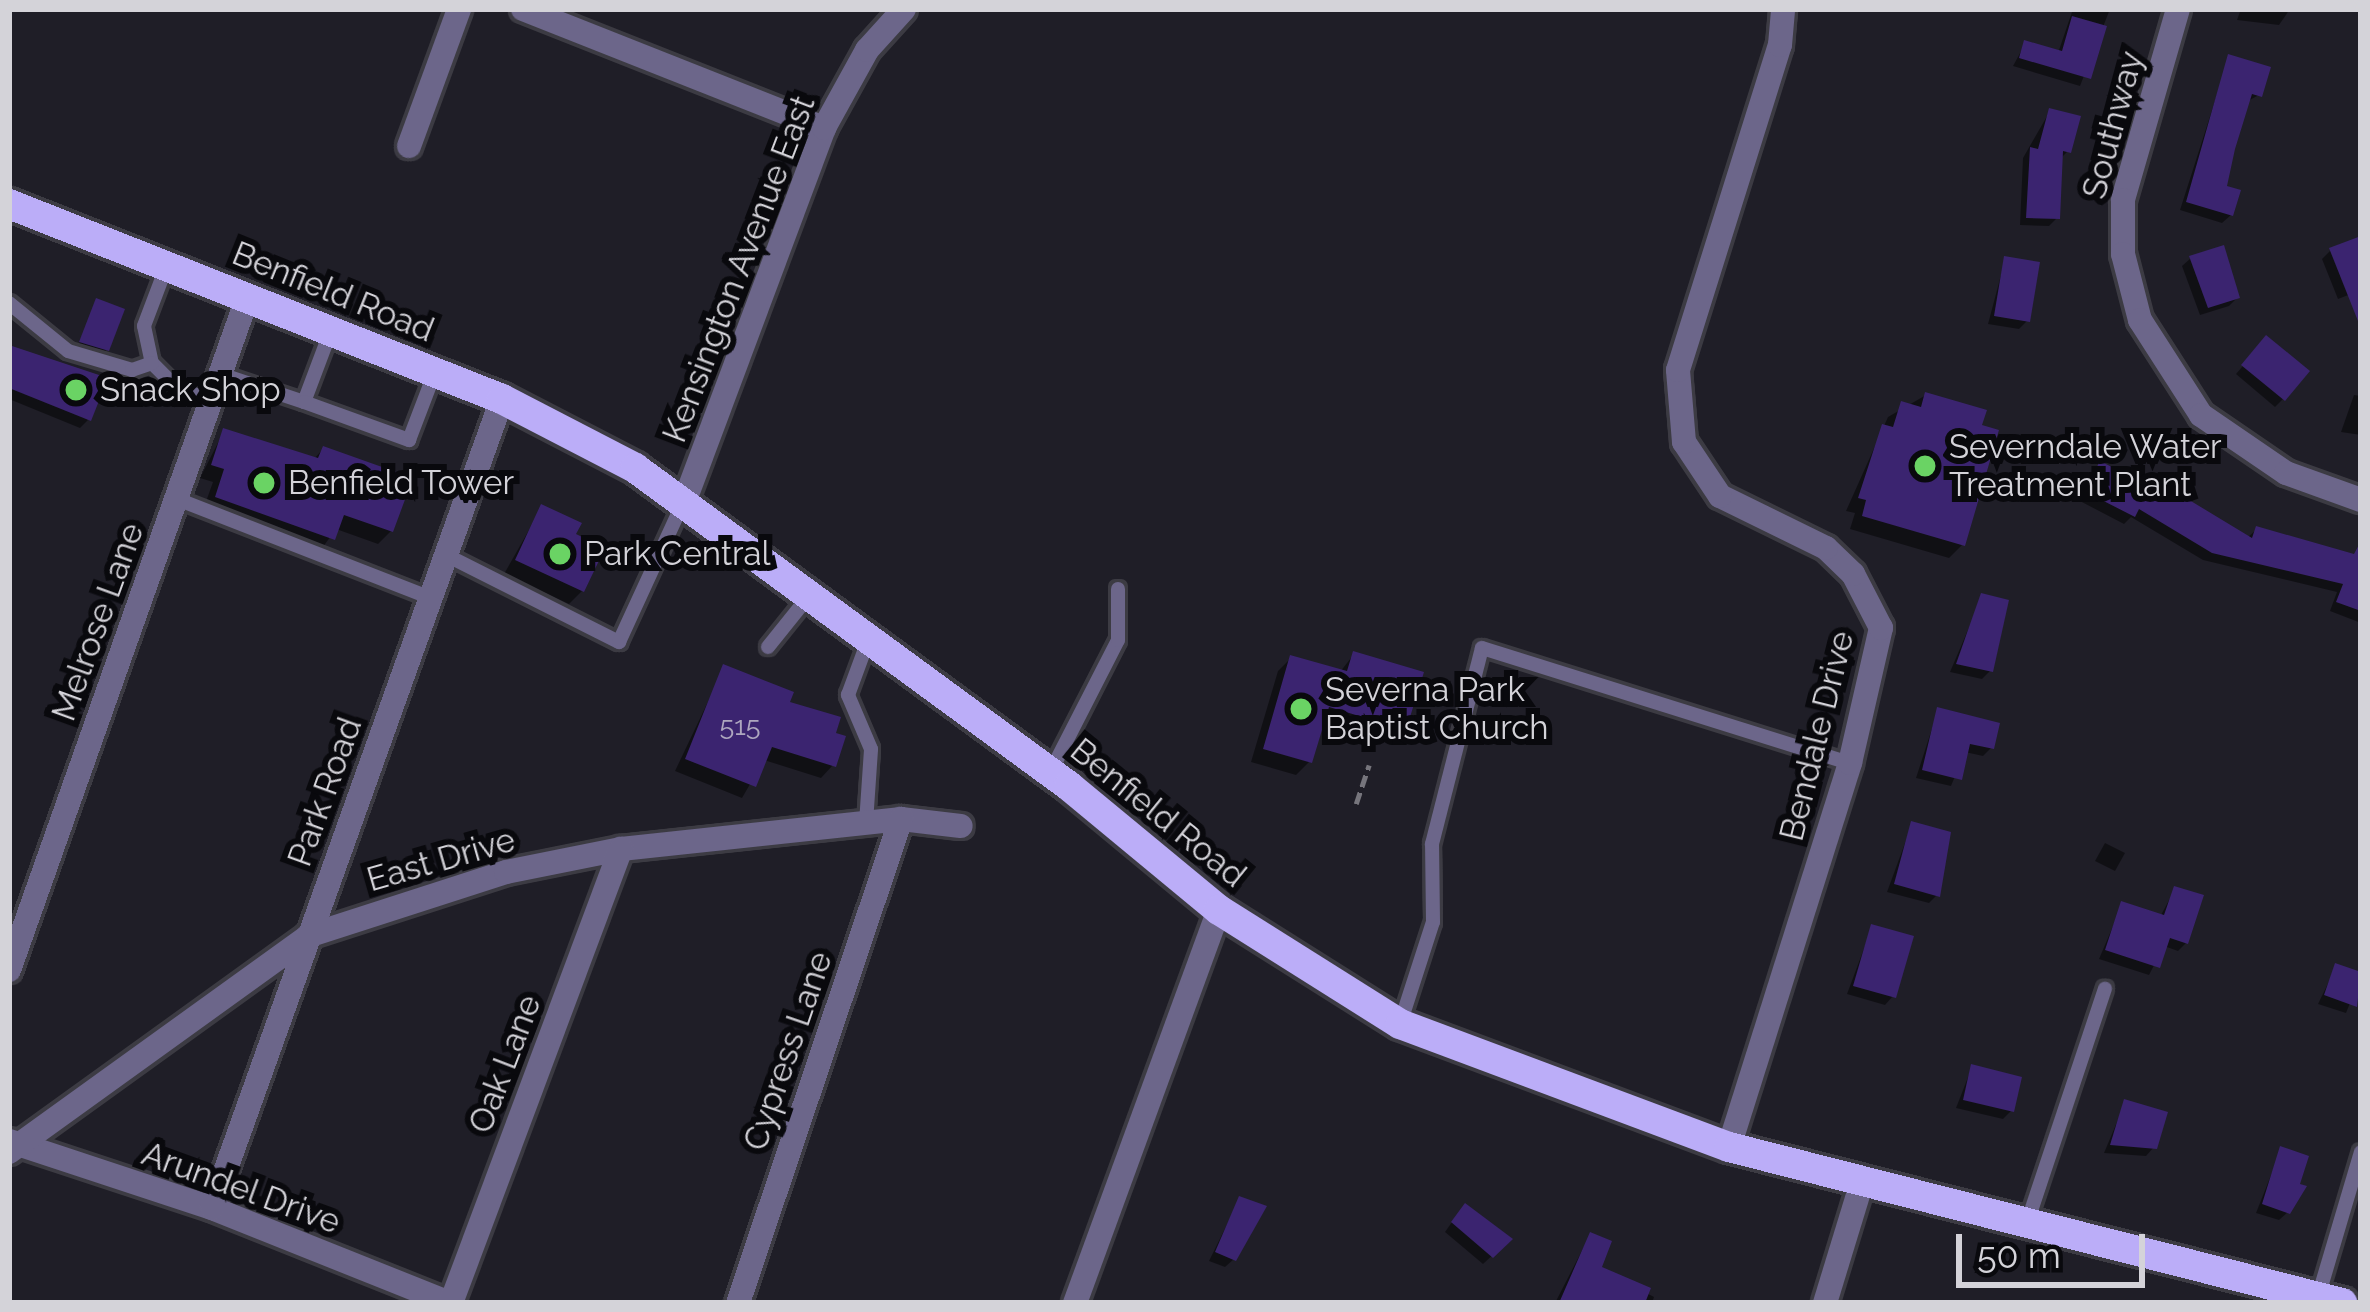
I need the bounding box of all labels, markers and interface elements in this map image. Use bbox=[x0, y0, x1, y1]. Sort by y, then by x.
street label: Southway bbox=[2074, 47, 2152, 203]
street label: Kensington Avenue East bbox=[654, 90, 824, 448]
street label: Benfield Road bbox=[227, 234, 439, 350]
place label: Snack Shop bbox=[100, 370, 281, 410]
marker: Snack Shop bbox=[63, 377, 89, 403]
place label: Severndale Water Treatment Plant bbox=[1949, 427, 2223, 505]
marker: Severndale Water Treatment Plant bbox=[1912, 453, 1938, 479]
place label: Benfield Tower bbox=[288, 463, 515, 503]
marker: Benfield Tower bbox=[251, 470, 277, 496]
street label: Melrose Lane bbox=[44, 518, 152, 726]
place label: Park Central bbox=[584, 534, 770, 574]
marker: Park Central bbox=[547, 541, 573, 567]
street label: Bendale Drive bbox=[1772, 627, 1862, 845]
place label: Severna Park Baptist Church bbox=[1325, 670, 1549, 748]
marker: Severna Park Baptist Church bbox=[1288, 696, 1314, 722]
house number: 515 bbox=[720, 710, 760, 742]
street label: Park Road bbox=[280, 712, 370, 872]
street label: Benfield Road bbox=[1063, 730, 1253, 896]
street label: East Drive bbox=[362, 820, 520, 900]
street label: Cypress Lane bbox=[736, 946, 840, 1156]
street label: Oak Lane bbox=[461, 990, 549, 1138]
street label: Arundel Drive bbox=[136, 1134, 346, 1242]
scale bar bbox=[1962, 1210, 2151, 1284]
text: 50 m bbox=[1977, 1234, 2061, 1276]

